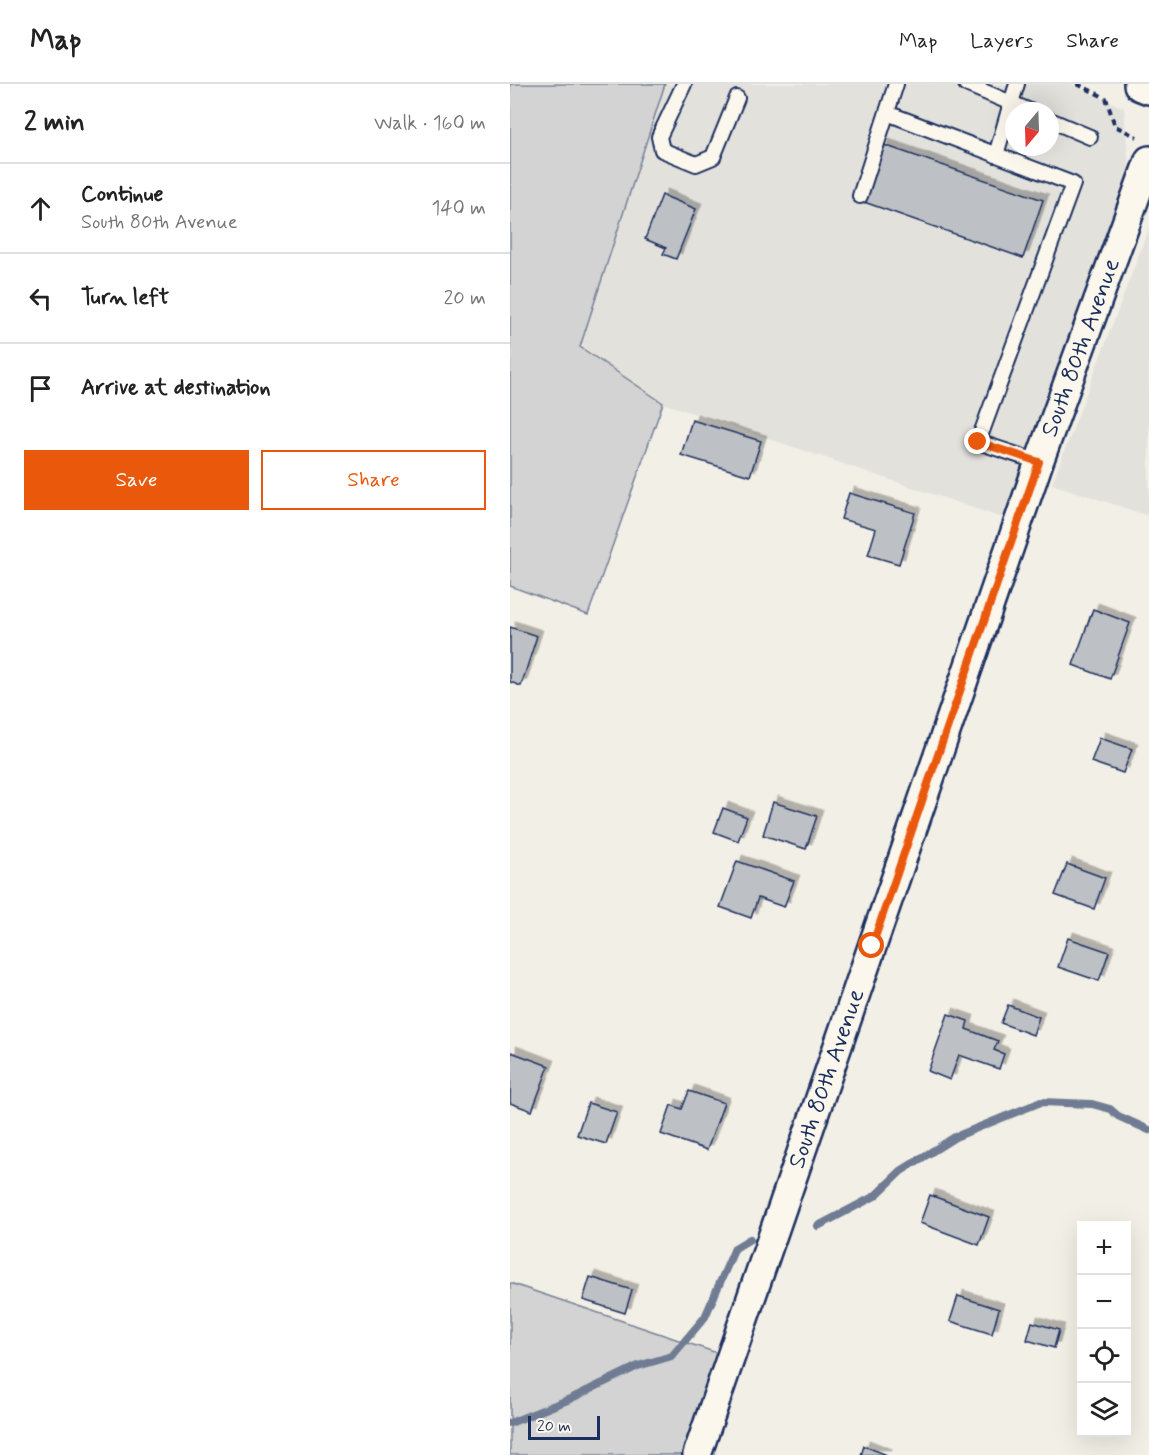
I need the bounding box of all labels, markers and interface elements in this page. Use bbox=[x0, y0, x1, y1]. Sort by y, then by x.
text: Map bbox=[30, 23, 81, 60]
text: Map bbox=[899, 27, 937, 55]
text: Layers bbox=[970, 27, 1033, 55]
text: Share bbox=[1066, 27, 1119, 55]
north arrow bbox=[1005, 102, 1059, 156]
text: 2 min bbox=[24, 106, 85, 140]
text: Walk · 160 m bbox=[374, 110, 486, 137]
text: Continue bbox=[81, 181, 163, 209]
icon: ahead bbox=[24, 192, 57, 225]
text: 140 m bbox=[432, 195, 486, 222]
text: South 80th Avenue bbox=[81, 209, 237, 236]
street label: South 80th Avenue bbox=[1034, 254, 1127, 441]
icon: left bbox=[24, 282, 57, 315]
text: Turn left bbox=[81, 284, 169, 312]
text: 20 m bbox=[443, 285, 486, 312]
icon: arrive bbox=[24, 372, 57, 405]
text: Arrive at destination bbox=[81, 374, 271, 402]
route end bbox=[964, 428, 990, 454]
button: Save bbox=[24, 450, 249, 510]
button: Share bbox=[261, 450, 486, 510]
route start bbox=[858, 932, 884, 958]
street label: South 80th Avenue bbox=[781, 985, 872, 1173]
map controls bbox=[1077, 1221, 1131, 1437]
button: + bbox=[1077, 1221, 1131, 1275]
button: − bbox=[1077, 1275, 1131, 1329]
button: locate bbox=[1077, 1329, 1131, 1383]
button: layers bbox=[1077, 1383, 1131, 1437]
scale bar bbox=[528, 1413, 600, 1440]
text: 20 m bbox=[537, 1416, 571, 1437]

